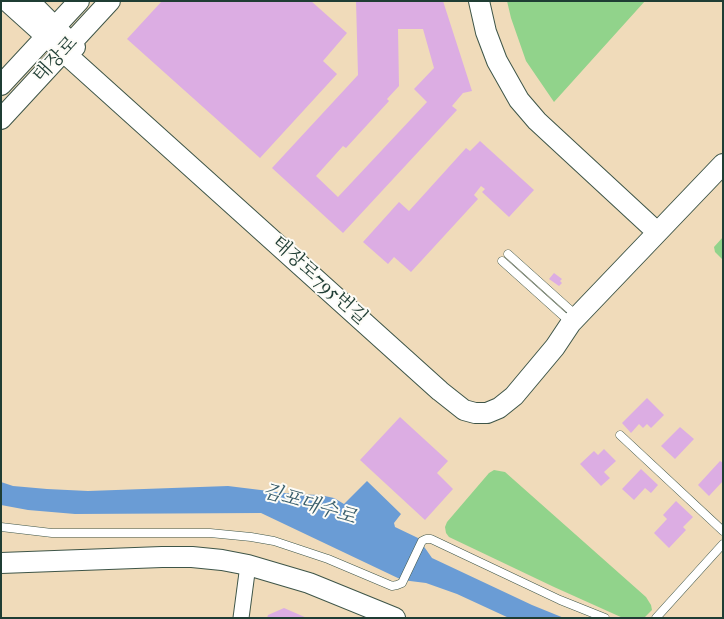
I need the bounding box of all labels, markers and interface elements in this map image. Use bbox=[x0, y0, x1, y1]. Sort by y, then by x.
street label: 태장로 bbox=[29, 32, 83, 88]
street label: 태장로795번길 bbox=[266, 232, 372, 330]
water label: 김포대수로 bbox=[259, 479, 359, 531]

